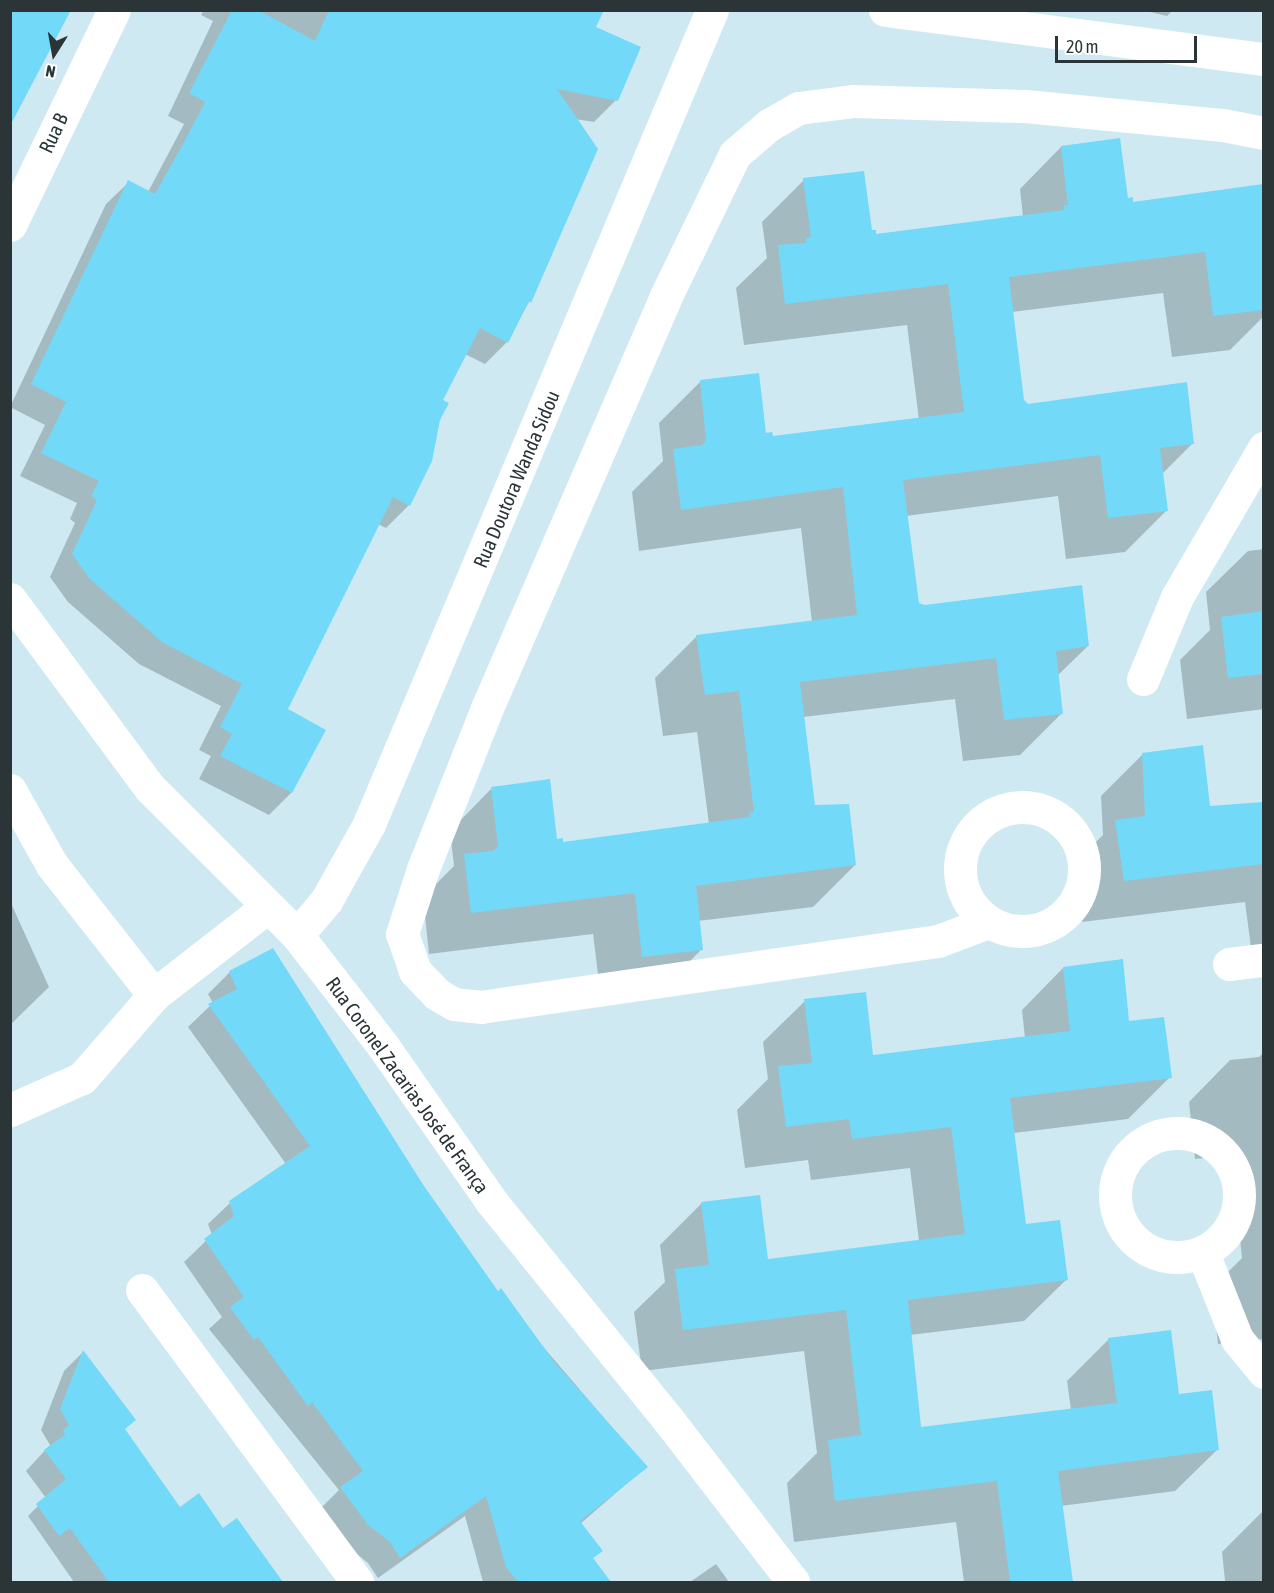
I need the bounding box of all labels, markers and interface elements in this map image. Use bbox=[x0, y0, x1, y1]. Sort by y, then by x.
north arrow bbox=[24, 24, 84, 84]
scale bar bbox=[1058, 24, 1200, 62]
text: 20 m bbox=[1066, 36, 1098, 57]
text: N bbox=[44, 62, 57, 81]
street label: Rua B bbox=[33, 109, 73, 157]
street label: Rua Doutora Wanda Sidou bbox=[468, 387, 564, 571]
street label: Rua Coronel Zacarias José de França bbox=[321, 972, 495, 1198]

